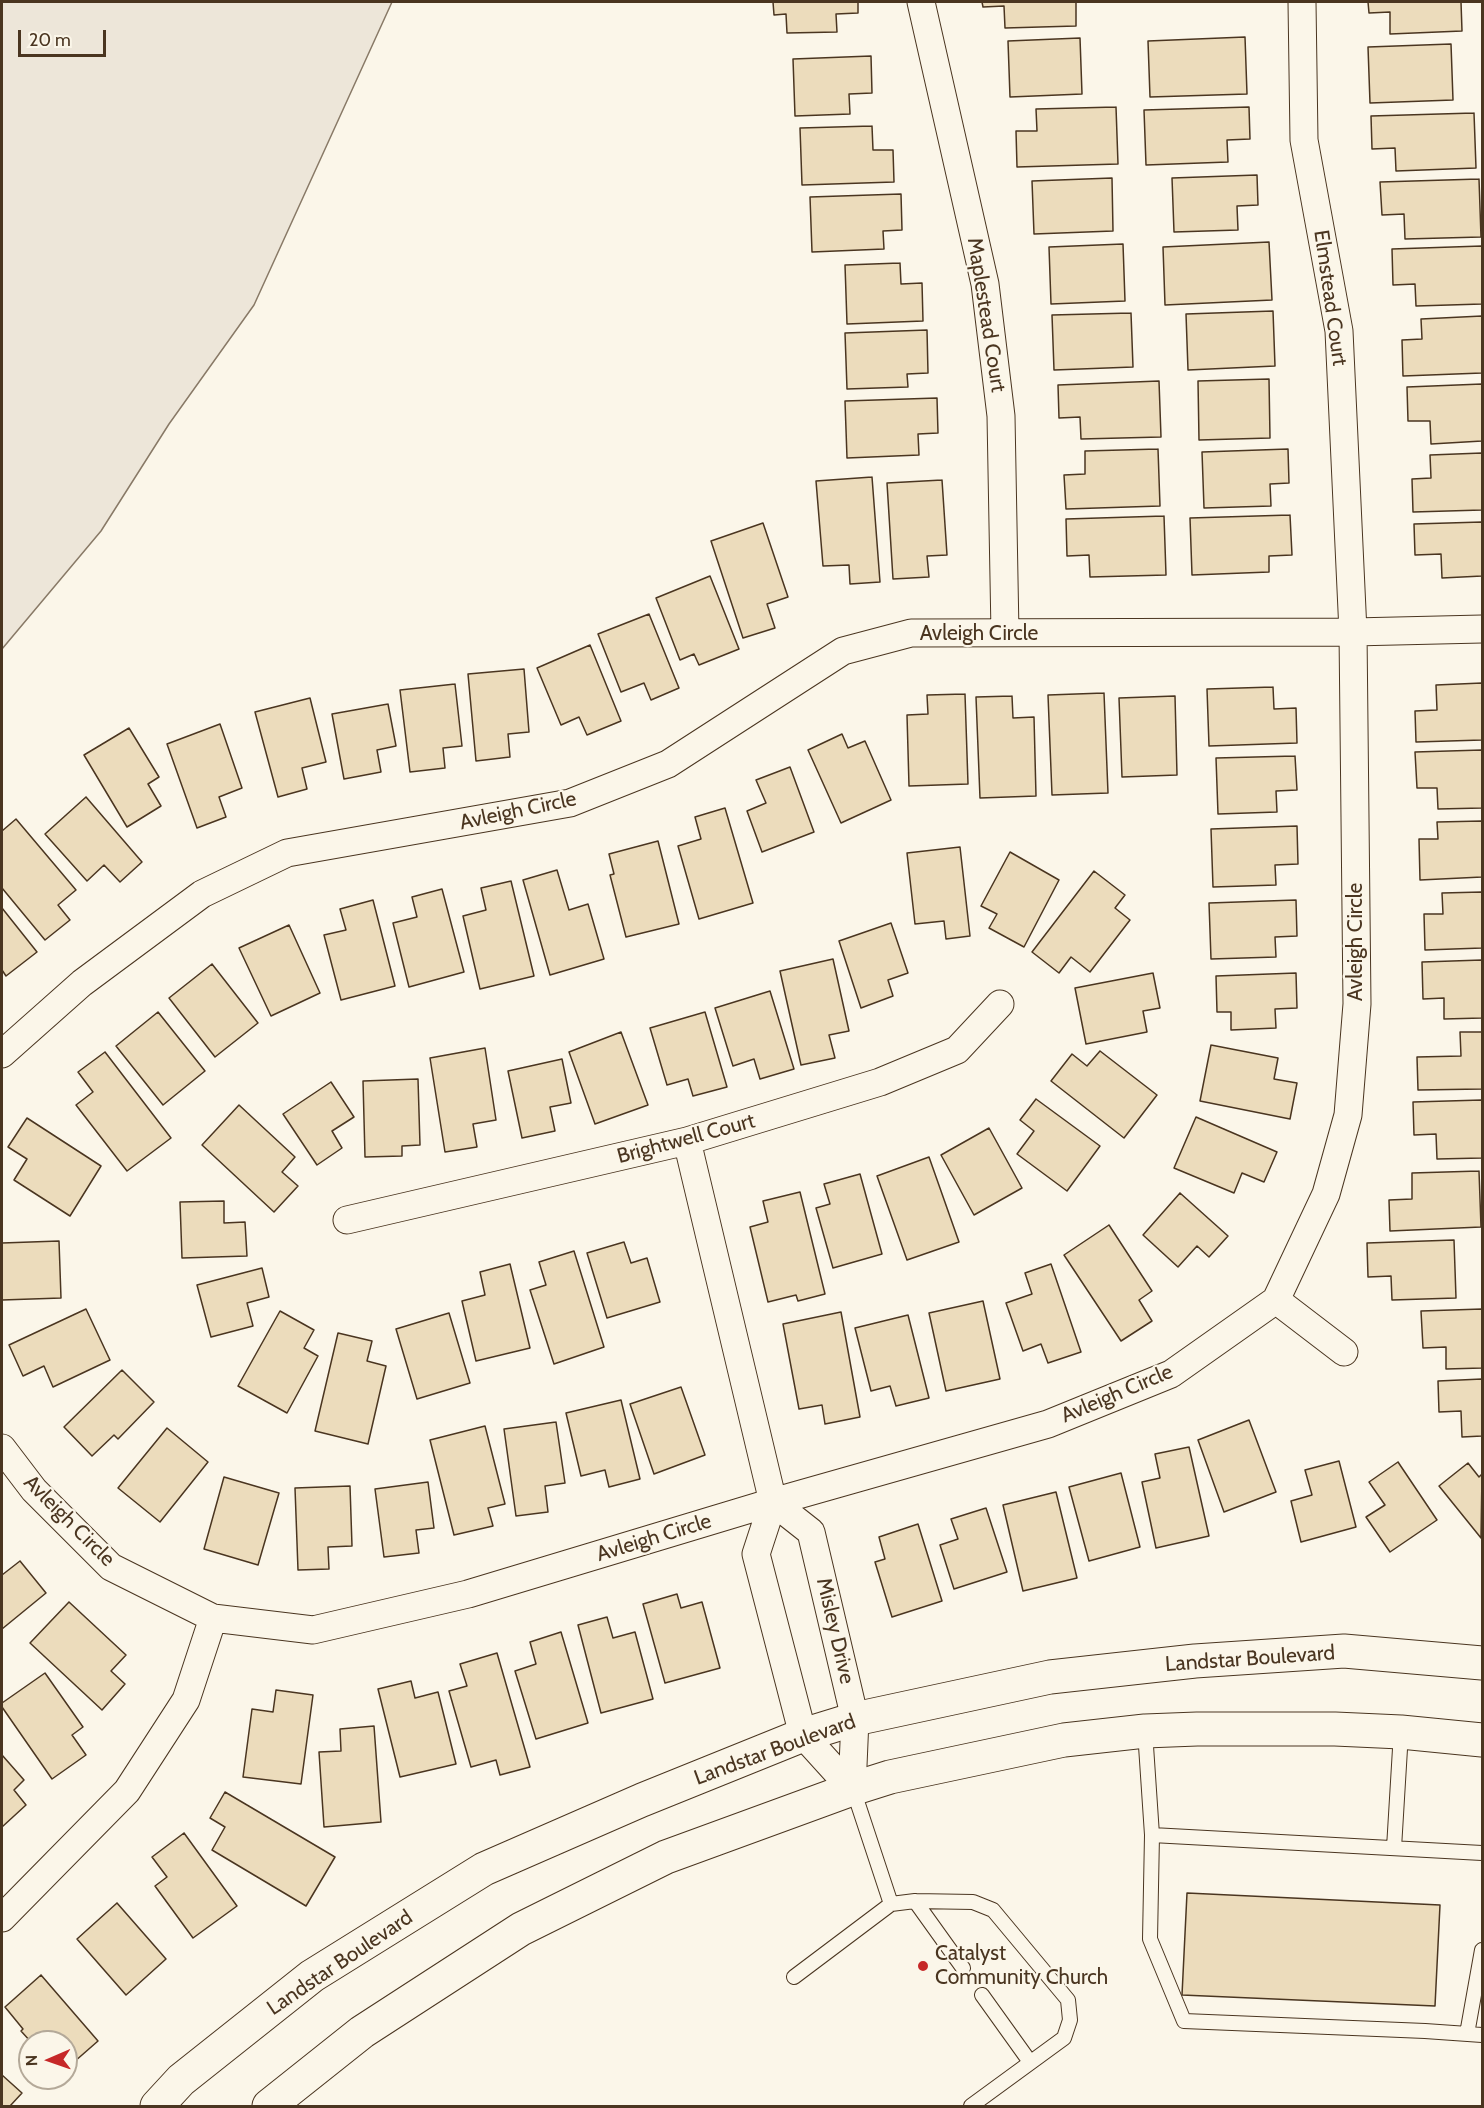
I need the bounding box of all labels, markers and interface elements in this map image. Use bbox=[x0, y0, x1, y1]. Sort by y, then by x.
scale bar bbox=[21, 18, 110, 56]
text: 20 m bbox=[29, 29, 71, 51]
street label: Elmstead Court bbox=[1308, 229, 1352, 367]
street label: Maplestead Court bbox=[961, 236, 1011, 394]
street label: Avleigh Circle bbox=[920, 621, 1038, 647]
street label: Avleigh Circle bbox=[457, 786, 579, 836]
street label: Avleigh Circle bbox=[1343, 883, 1369, 1001]
street label: Brightwell Court bbox=[614, 1108, 758, 1170]
street label: Avleigh Circle bbox=[1057, 1359, 1177, 1429]
street label: Avleigh Circle bbox=[18, 1470, 120, 1572]
street label: Avleigh Circle bbox=[594, 1509, 714, 1567]
street label: Misley Drive bbox=[811, 1576, 859, 1686]
street label: Landstar Boulevard bbox=[1164, 1640, 1336, 1678]
street label: Landstar Boulevard bbox=[691, 1709, 859, 1791]
street label: Landstar Boulevard bbox=[262, 1905, 418, 2021]
place label: Catalyst Community Church bbox=[935, 1941, 1108, 1991]
marker: Catalyst Community Church bbox=[916, 1959, 930, 1973]
north arrow bbox=[18, 2030, 78, 2090]
text: N bbox=[22, 2055, 41, 2067]

